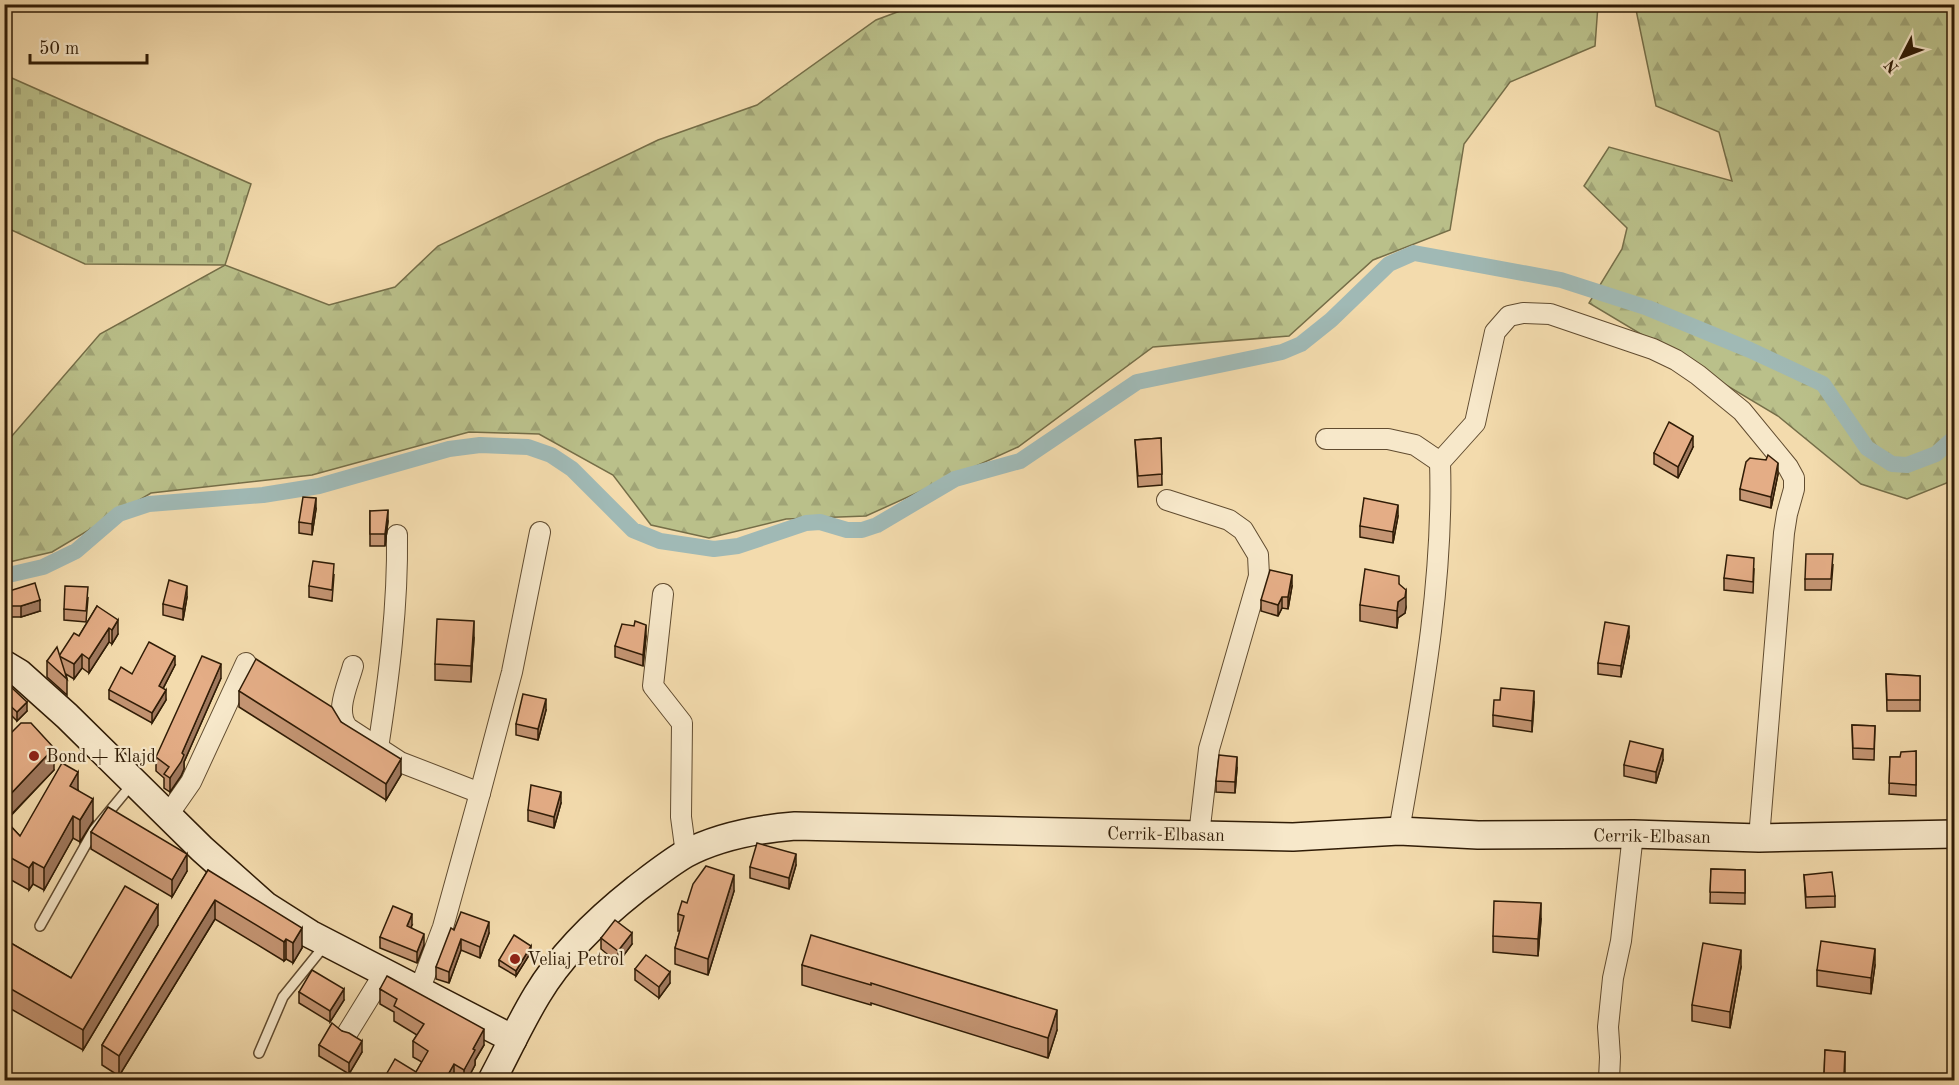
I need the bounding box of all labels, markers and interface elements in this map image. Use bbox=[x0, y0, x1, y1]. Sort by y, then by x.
scale bar bbox=[30, 27, 147, 65]
north arrow bbox=[1872, 27, 1932, 87]
text: 50 m bbox=[39, 40, 79, 58]
text: N bbox=[1882, 55, 1902, 76]
place label: Bond + Klajd bbox=[46, 748, 156, 766]
marker: Bond + Klajd bbox=[27, 749, 41, 763]
street label: Cerrik-Elbasan bbox=[1107, 825, 1225, 845]
street label: Cerrik-Elbasan bbox=[1593, 827, 1711, 847]
place label: Veliaj Petrol bbox=[527, 951, 624, 969]
marker: Veliaj Petrol bbox=[508, 952, 522, 966]

